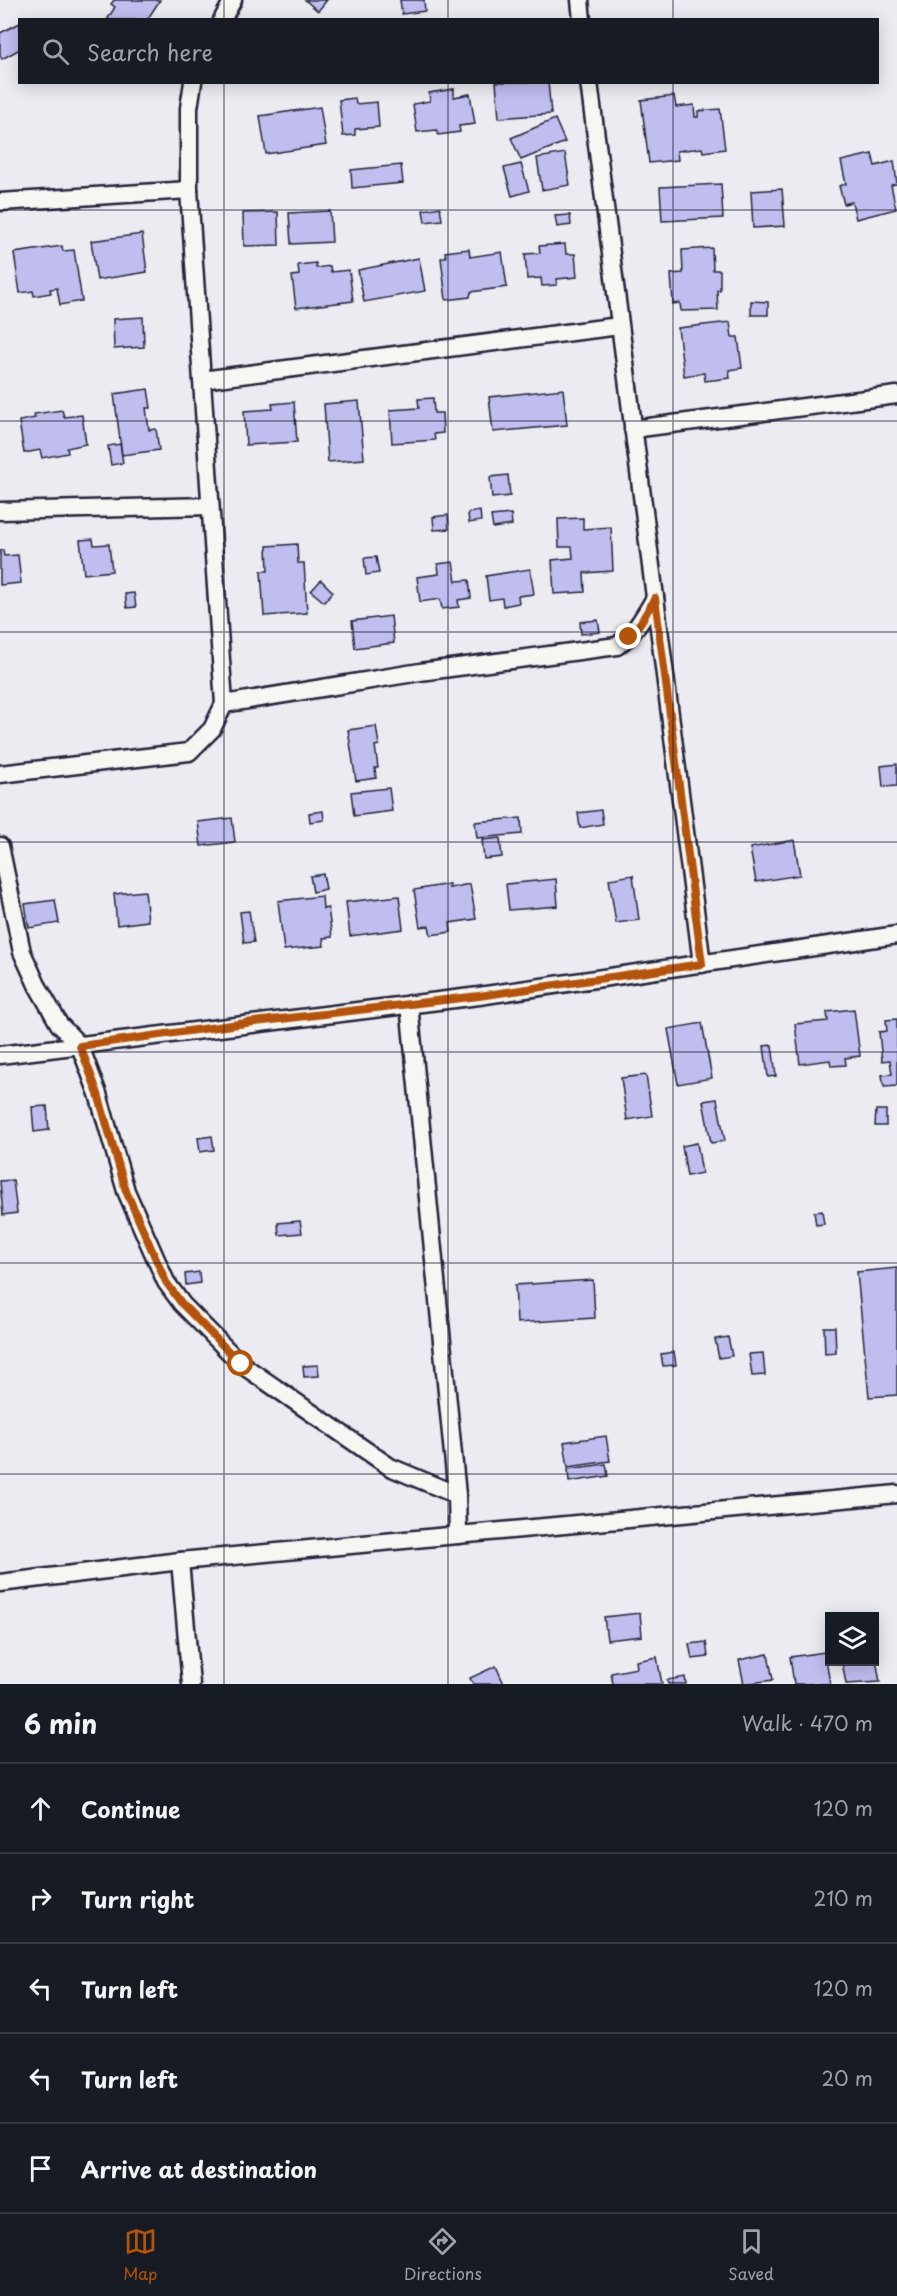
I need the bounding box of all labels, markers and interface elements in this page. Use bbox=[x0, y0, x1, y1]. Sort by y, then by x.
search box bbox=[18, 18, 879, 84]
icon: search bbox=[39, 35, 72, 68]
text: Search here bbox=[87, 35, 213, 68]
route end bbox=[615, 623, 641, 649]
route start bbox=[227, 1350, 253, 1376]
map controls bbox=[825, 1612, 879, 1666]
button: layers bbox=[825, 1612, 879, 1666]
text: 6 min bbox=[24, 1704, 97, 1743]
text: Walk · 470 m bbox=[742, 1708, 873, 1738]
icon: ahead bbox=[24, 1792, 57, 1825]
text: Continue bbox=[81, 1792, 180, 1825]
text: 120 m bbox=[814, 1793, 873, 1823]
icon: right bbox=[24, 1882, 57, 1915]
text: Turn right bbox=[81, 1882, 194, 1915]
text: 210 m bbox=[814, 1883, 873, 1913]
icon: left bbox=[24, 1972, 57, 2005]
text: Turn left bbox=[81, 1972, 178, 2005]
text: 120 m bbox=[814, 1973, 873, 2003]
icon: left bbox=[24, 2062, 57, 2095]
text: Turn left bbox=[81, 2062, 178, 2095]
text: 20 m bbox=[821, 2063, 873, 2093]
icon: arrive bbox=[24, 2152, 57, 2185]
text: Arrive at destination bbox=[81, 2152, 317, 2185]
tab: Map bbox=[123, 2225, 157, 2285]
tab: Directions bbox=[404, 2225, 482, 2285]
tab: Saved bbox=[728, 2225, 774, 2285]

